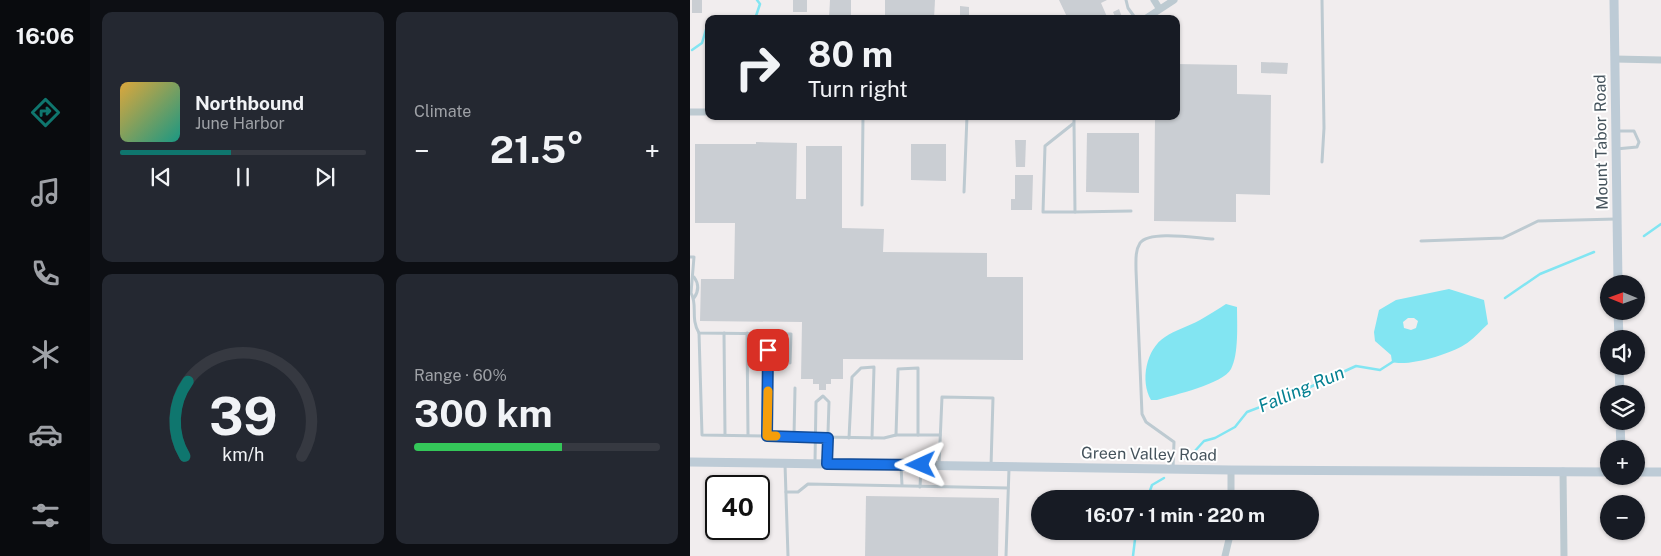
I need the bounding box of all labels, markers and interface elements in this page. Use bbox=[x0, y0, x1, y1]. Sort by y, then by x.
text: 16:06 bbox=[16, 23, 74, 49]
text: 80 m bbox=[808, 34, 893, 75]
icon: right bbox=[725, 35, 790, 100]
street label: Mount Tabor Road bbox=[1590, 74, 1612, 210]
text: Turn right bbox=[808, 76, 908, 102]
text: Northbound bbox=[195, 92, 304, 114]
icon: directions bbox=[28, 95, 63, 130]
text: Climate bbox=[414, 102, 471, 121]
text: June Harbor bbox=[195, 114, 285, 133]
text: 21.5° bbox=[490, 127, 584, 172]
text: − bbox=[414, 134, 430, 167]
text: + bbox=[644, 134, 660, 167]
icon: previous bbox=[147, 163, 175, 191]
icon: pause bbox=[229, 163, 257, 191]
icon: next bbox=[311, 163, 339, 191]
icon: music bbox=[28, 175, 63, 210]
icon: phone bbox=[28, 256, 63, 291]
north arrow bbox=[1600, 275, 1645, 320]
map controls bbox=[1600, 275, 1645, 540]
pin bbox=[747, 329, 789, 371]
button: sound bbox=[1600, 330, 1645, 375]
icon: arrive bbox=[754, 336, 782, 364]
icon: climate bbox=[28, 337, 63, 372]
water label: Falling Run bbox=[1255, 361, 1347, 417]
text: Range · 60% bbox=[414, 366, 507, 385]
button: layers bbox=[1600, 385, 1645, 430]
text: 39 bbox=[209, 386, 277, 447]
text: 300 km bbox=[414, 391, 553, 436]
icon: car bbox=[28, 417, 63, 452]
position arrow bbox=[894, 438, 946, 490]
button: + bbox=[1600, 440, 1645, 485]
street label: Green Valley Road bbox=[1081, 443, 1217, 465]
text: km/h bbox=[222, 444, 264, 465]
speed limit sign: 40 bbox=[705, 475, 770, 540]
button: − bbox=[1600, 495, 1645, 540]
icon: filters bbox=[28, 498, 63, 533]
text: 16:07 · 1 min · 220 m bbox=[1085, 504, 1265, 526]

